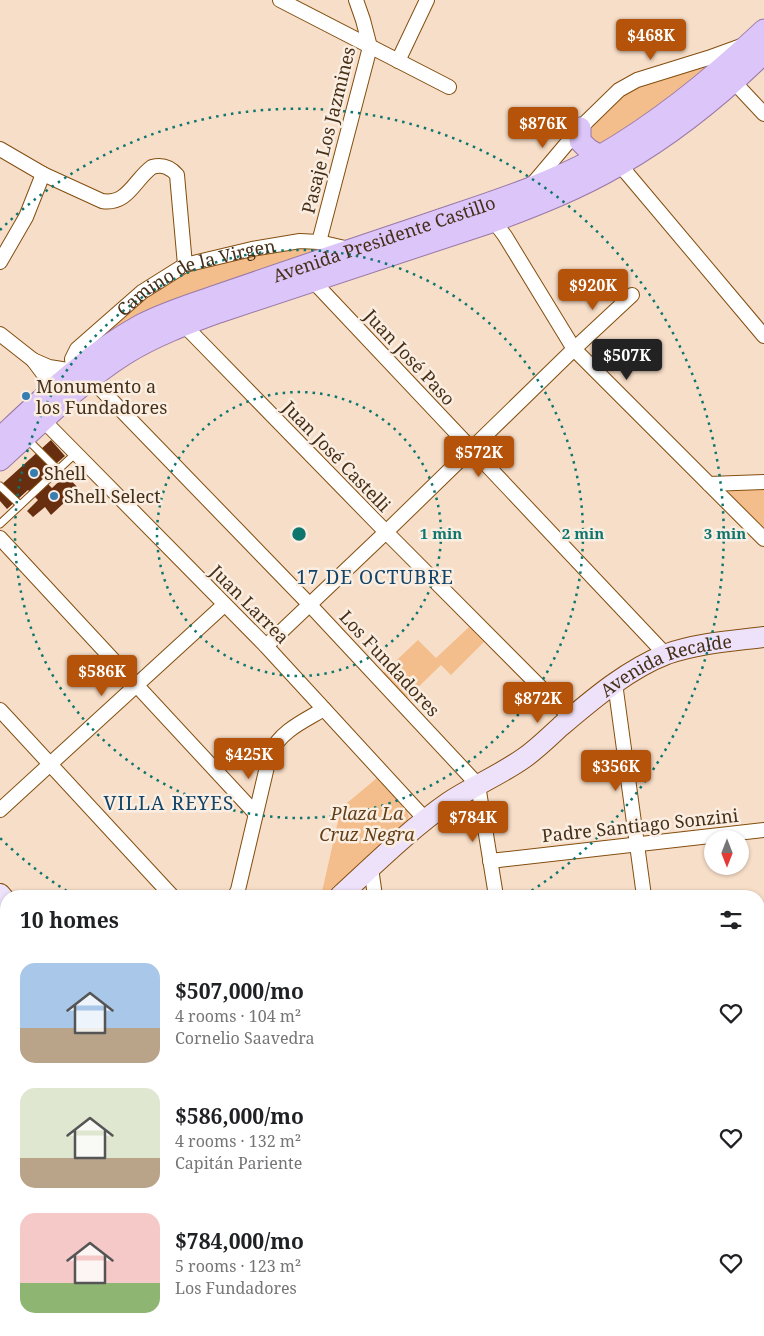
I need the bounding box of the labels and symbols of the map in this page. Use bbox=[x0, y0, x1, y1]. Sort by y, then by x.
pin: $468K bbox=[616, 18, 686, 61]
street label: Pasaje Los Jazmines bbox=[296, 44, 360, 216]
pin: $876K bbox=[508, 106, 578, 149]
street label: Avenida Presidente Castillo bbox=[269, 190, 499, 288]
street label: Camino de la Virgen bbox=[111, 233, 278, 321]
pin: $920K bbox=[558, 268, 628, 311]
street label: Juan José Paso bbox=[359, 303, 461, 410]
pin: $507K bbox=[592, 338, 662, 381]
place label: Monumento a los Fundadores bbox=[36, 374, 167, 419]
marker: Monumento a los Fundadores bbox=[20, 390, 32, 402]
street label: Juan José Castelli bbox=[277, 395, 396, 517]
pin: $572K bbox=[444, 436, 514, 478]
place label: Shell bbox=[44, 461, 86, 485]
marker: Shell bbox=[28, 467, 40, 479]
place label: Shell Select bbox=[64, 484, 161, 508]
marker: Shell Select bbox=[48, 490, 60, 502]
text: 1 min bbox=[420, 523, 462, 543]
text: 2 min bbox=[562, 523, 604, 543]
text: 3 min bbox=[704, 523, 746, 543]
centre of rings bbox=[290, 525, 308, 543]
street label: Juan Larrea bbox=[205, 559, 295, 649]
district label: 17 DE OCTUBRE bbox=[296, 564, 454, 590]
street label: Los Fundadores bbox=[335, 605, 445, 721]
street label: Avenida Recalde bbox=[595, 629, 733, 702]
pin: $586K bbox=[67, 654, 137, 697]
pin: $872K bbox=[503, 682, 573, 724]
pin: $425K bbox=[214, 738, 284, 780]
pin: $356K bbox=[581, 750, 651, 792]
district label: VILLA REYES bbox=[104, 790, 234, 816]
pin: $784K bbox=[438, 800, 508, 843]
park label: Plaza La Cruz Negra bbox=[319, 801, 415, 846]
street label: Padre Santiago Sonzini bbox=[541, 803, 740, 847]
north arrow bbox=[704, 830, 749, 875]

